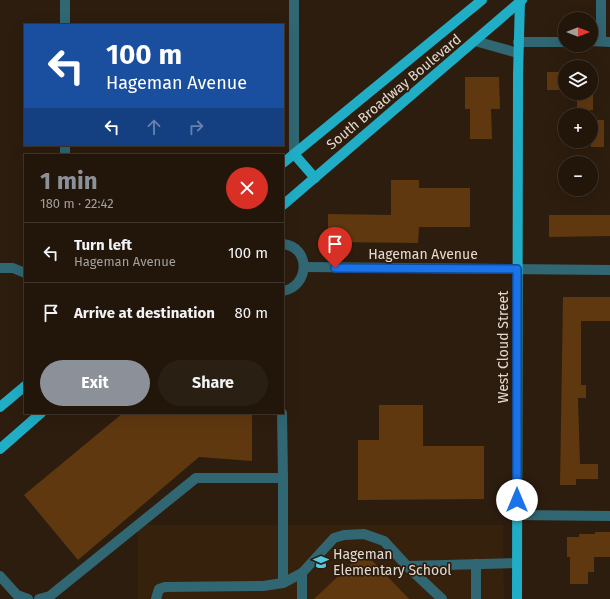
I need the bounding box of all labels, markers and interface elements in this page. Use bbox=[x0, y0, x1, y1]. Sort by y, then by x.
north arrow bbox=[558, 12, 598, 52]
map controls bbox=[558, 12, 598, 196]
street label: South Broadway Boulevard bbox=[323, 31, 465, 153]
text: 100 m bbox=[106, 38, 182, 71]
icon: left bbox=[40, 40, 92, 92]
button: layers bbox=[558, 60, 598, 100]
text: Hageman Avenue bbox=[106, 72, 247, 94]
button: + bbox=[558, 108, 598, 148]
icon: left bbox=[101, 116, 123, 138]
icon: ahead bbox=[143, 116, 165, 138]
icon: right bbox=[185, 116, 207, 138]
button: − bbox=[558, 156, 598, 196]
text: 1 min bbox=[40, 167, 98, 195]
button: close bbox=[226, 167, 268, 209]
text: 180 m · 22:42 bbox=[40, 196, 114, 211]
pin bbox=[318, 227, 352, 268]
icon: arrive bbox=[324, 233, 346, 255]
text: Turn left bbox=[74, 236, 132, 254]
icon: left bbox=[40, 242, 62, 264]
text: 100 m bbox=[228, 244, 268, 262]
street label: Hageman Avenue bbox=[368, 246, 478, 263]
text: Hageman Avenue bbox=[74, 254, 176, 269]
street label: West Cloud Street bbox=[495, 290, 512, 403]
icon: arrive bbox=[40, 302, 62, 324]
text: Arrive at destination bbox=[74, 304, 215, 322]
text: 80 m bbox=[235, 304, 268, 322]
button: Exit bbox=[40, 360, 150, 406]
button: Share bbox=[158, 360, 268, 406]
position arrow bbox=[496, 479, 538, 521]
place label: Hageman Elementary School bbox=[333, 546, 451, 579]
school or university icon: Hageman Elementary School bbox=[312, 553, 330, 571]

